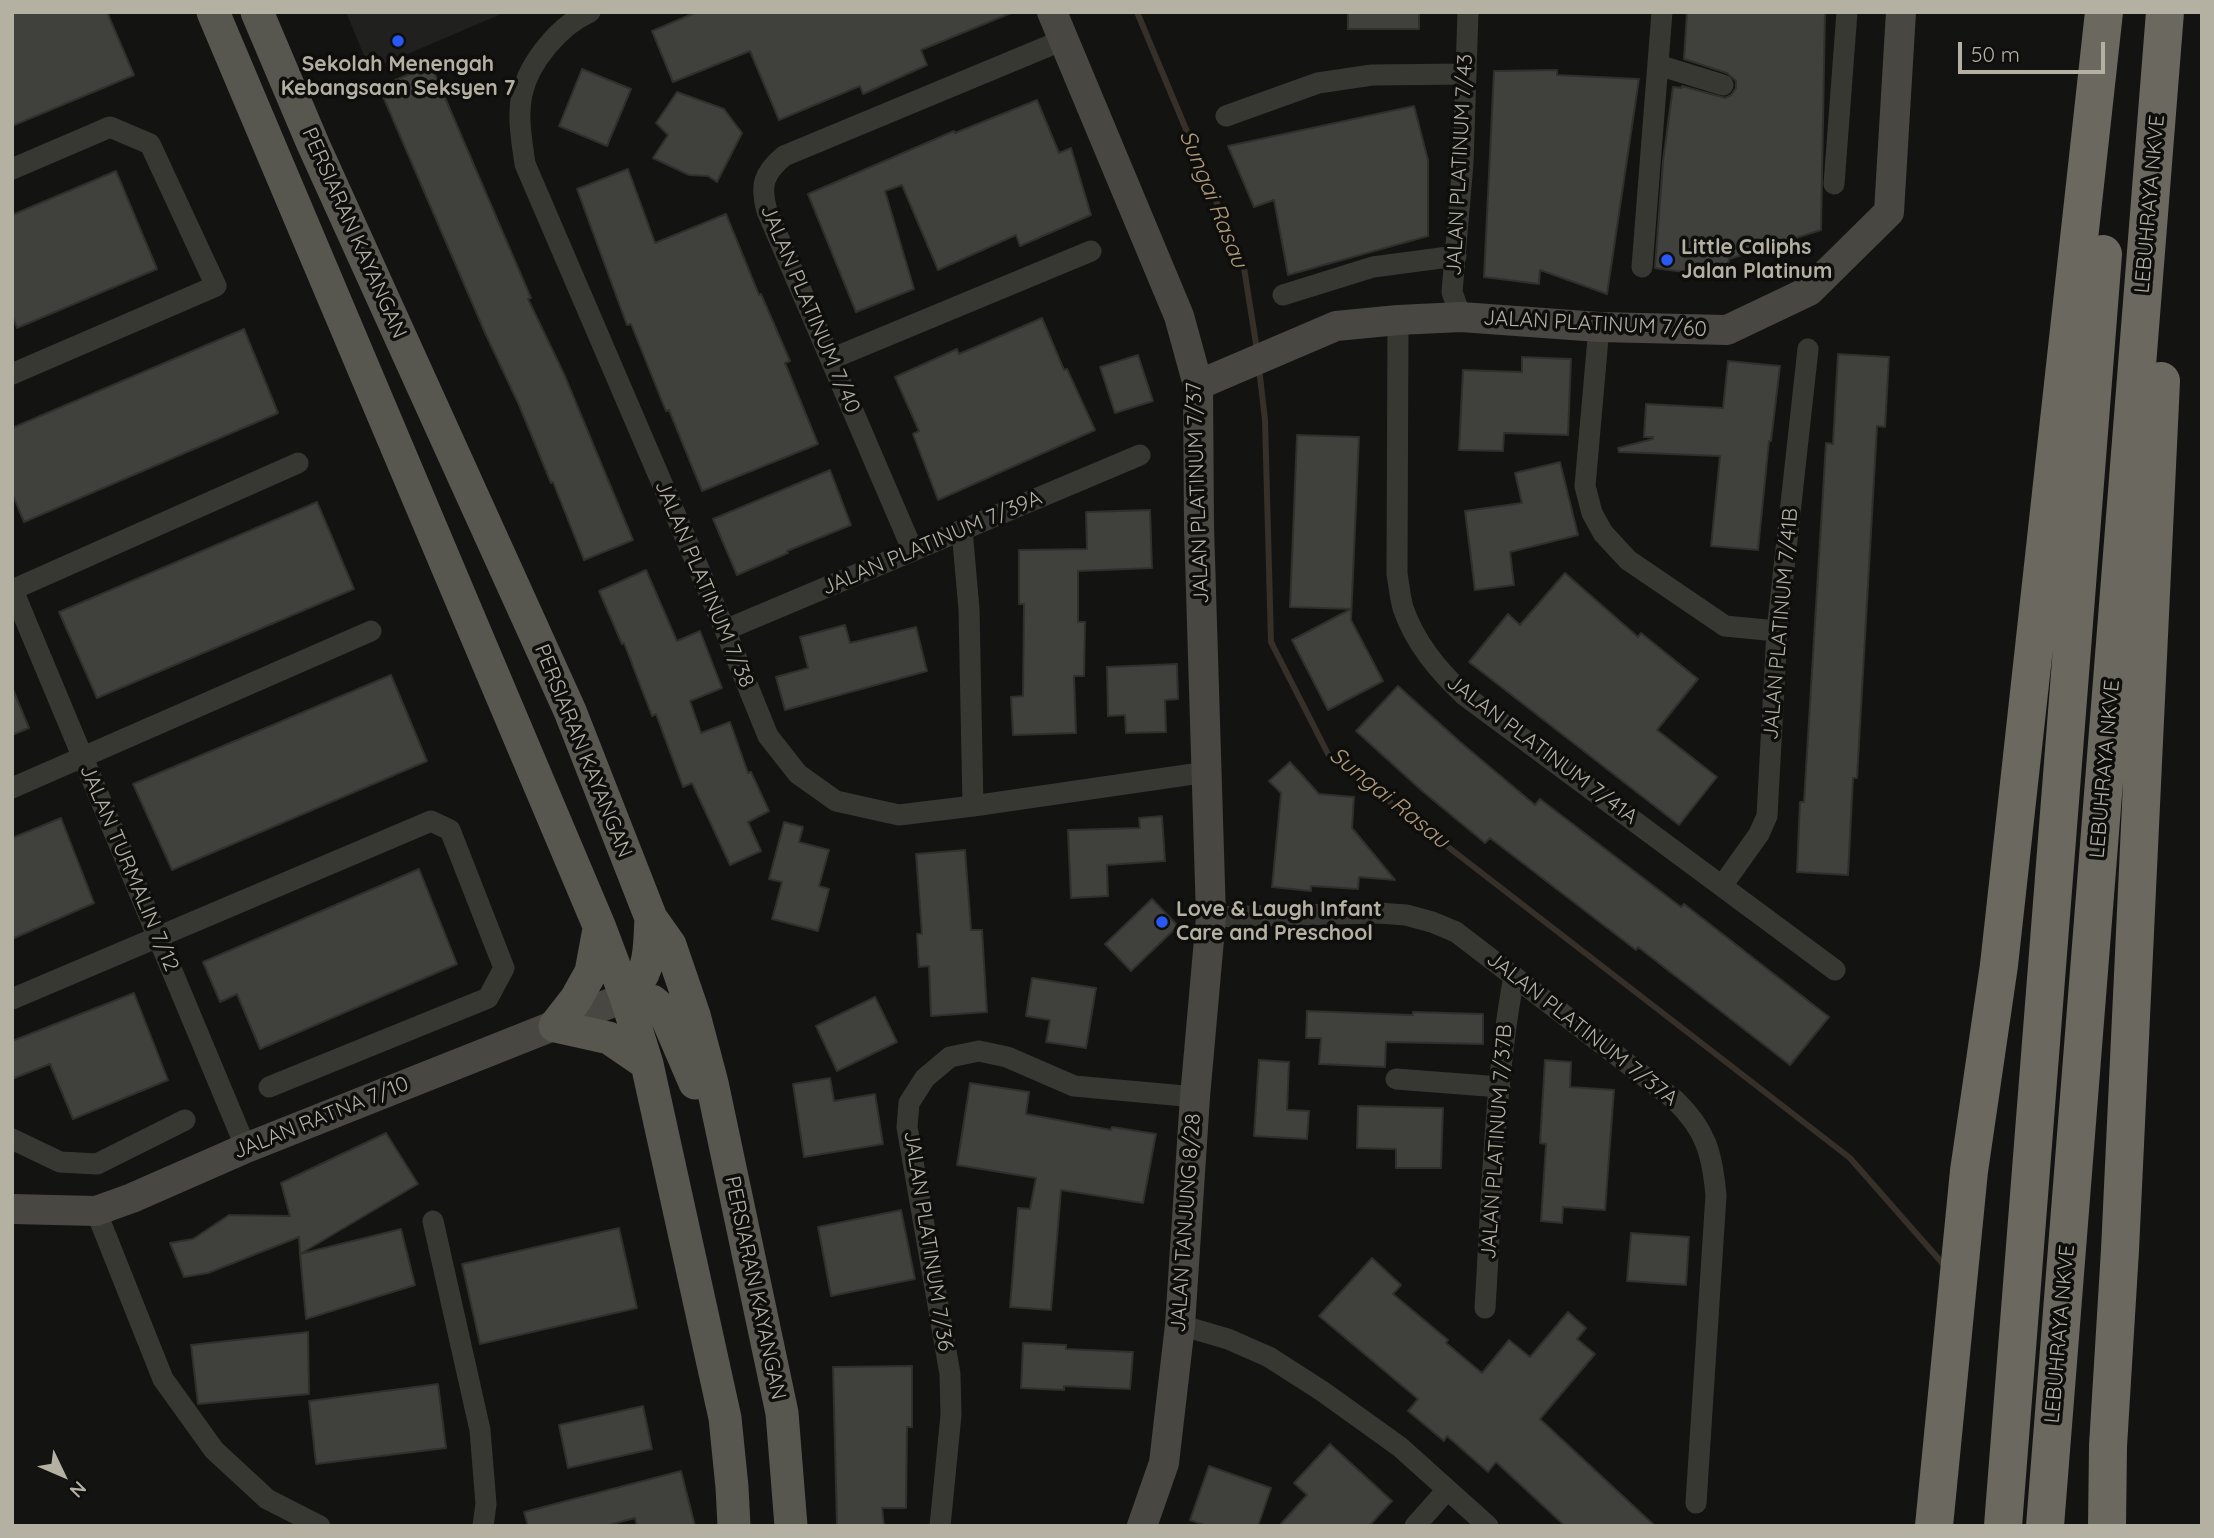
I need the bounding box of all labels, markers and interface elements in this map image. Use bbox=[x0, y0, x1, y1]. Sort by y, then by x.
scale bar bbox=[1962, 28, 2109, 72]
marker: Sekolah Menengah Kebangsaan Seksyen 7 bbox=[390, 33, 406, 49]
text: 50 m bbox=[1971, 41, 2020, 67]
place label: Sekolah Menengah Kebangsaan Seksyen 7 bbox=[281, 52, 515, 102]
street label: JALAN PLATINUM 7/43 bbox=[1442, 53, 1478, 277]
street label: LEBUHRAYA NKVE bbox=[2130, 114, 2170, 294]
street label: PERSIARAN KAYANGAN bbox=[296, 124, 412, 342]
water label: Sungai Rasau bbox=[1173, 126, 1253, 272]
street label: JALAN PLATINUM 7/40 bbox=[755, 201, 865, 417]
place label: Little Caliphs Jalan Platinum bbox=[1681, 235, 1832, 285]
marker: Little Caliphs Jalan Platinum bbox=[1659, 252, 1675, 268]
street label: JALAN PLATINUM 7/60 bbox=[1482, 306, 1708, 342]
street label: JALAN PLATINUM 7/37 bbox=[1182, 382, 1214, 604]
street label: JALAN PLATINUM 7/38 bbox=[649, 477, 759, 691]
street label: JALAN PLATINUM 7/39A bbox=[818, 485, 1046, 601]
street label: JALAN PLATINUM 7/41B bbox=[1758, 507, 1804, 741]
street label: PERSIARAN KAYANGAN bbox=[529, 641, 637, 861]
street label: JALAN PLATINUM 7/41A bbox=[1442, 670, 1642, 830]
street label: LEBUHRAYA NKVE bbox=[2085, 679, 2125, 859]
water label: Sungai Rasau bbox=[1324, 741, 1454, 855]
street label: JALAN TURMALIN 7/12 bbox=[74, 761, 184, 975]
place label: Love & Laugh Infant Care and Preschool bbox=[1176, 897, 1382, 947]
marker: Love & Laugh Infant Care and Preschool bbox=[1154, 914, 1170, 930]
street label: JALAN PLATINUM 7/37A bbox=[1481, 947, 1683, 1111]
street label: JALAN PLATINUM 7/37B bbox=[1476, 1024, 1518, 1260]
street label: JALAN RATNA 7/10 bbox=[230, 1071, 412, 1165]
street label: JALAN TANJUNG 8/28 bbox=[1166, 1113, 1206, 1333]
street label: JALAN PLATINUM 7/36 bbox=[898, 1129, 958, 1353]
street label: PERSIARAN KAYANGAN bbox=[719, 1174, 791, 1402]
street label: LEBUHRAYA NKVE bbox=[2040, 1244, 2080, 1424]
north arrow bbox=[28, 1440, 98, 1510]
text: N bbox=[65, 1476, 92, 1503]

